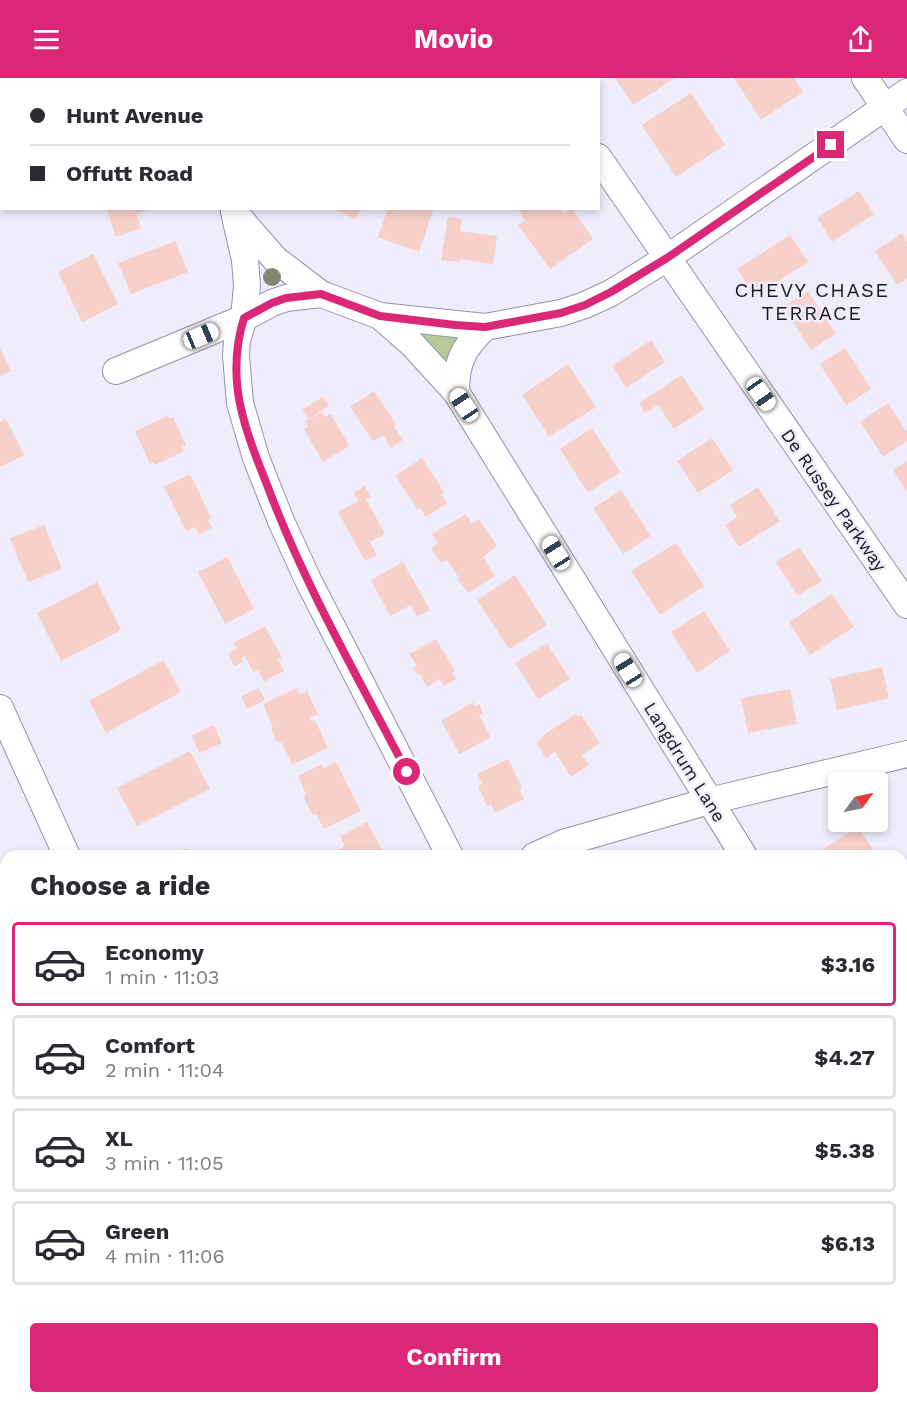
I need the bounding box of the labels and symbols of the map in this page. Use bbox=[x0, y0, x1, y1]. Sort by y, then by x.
route end bbox=[817, 131, 844, 158]
district label: CHEVY CHASE TERRACE bbox=[734, 278, 890, 325]
car bbox=[181, 321, 221, 351]
car bbox=[743, 374, 779, 414]
car bbox=[446, 385, 482, 425]
street label: De Russey Parkway bbox=[777, 425, 891, 576]
car bbox=[539, 533, 573, 573]
car bbox=[611, 650, 645, 690]
street label: Langdrum Lane bbox=[640, 698, 730, 826]
route start bbox=[393, 758, 420, 785]
north arrow bbox=[828, 772, 888, 832]

